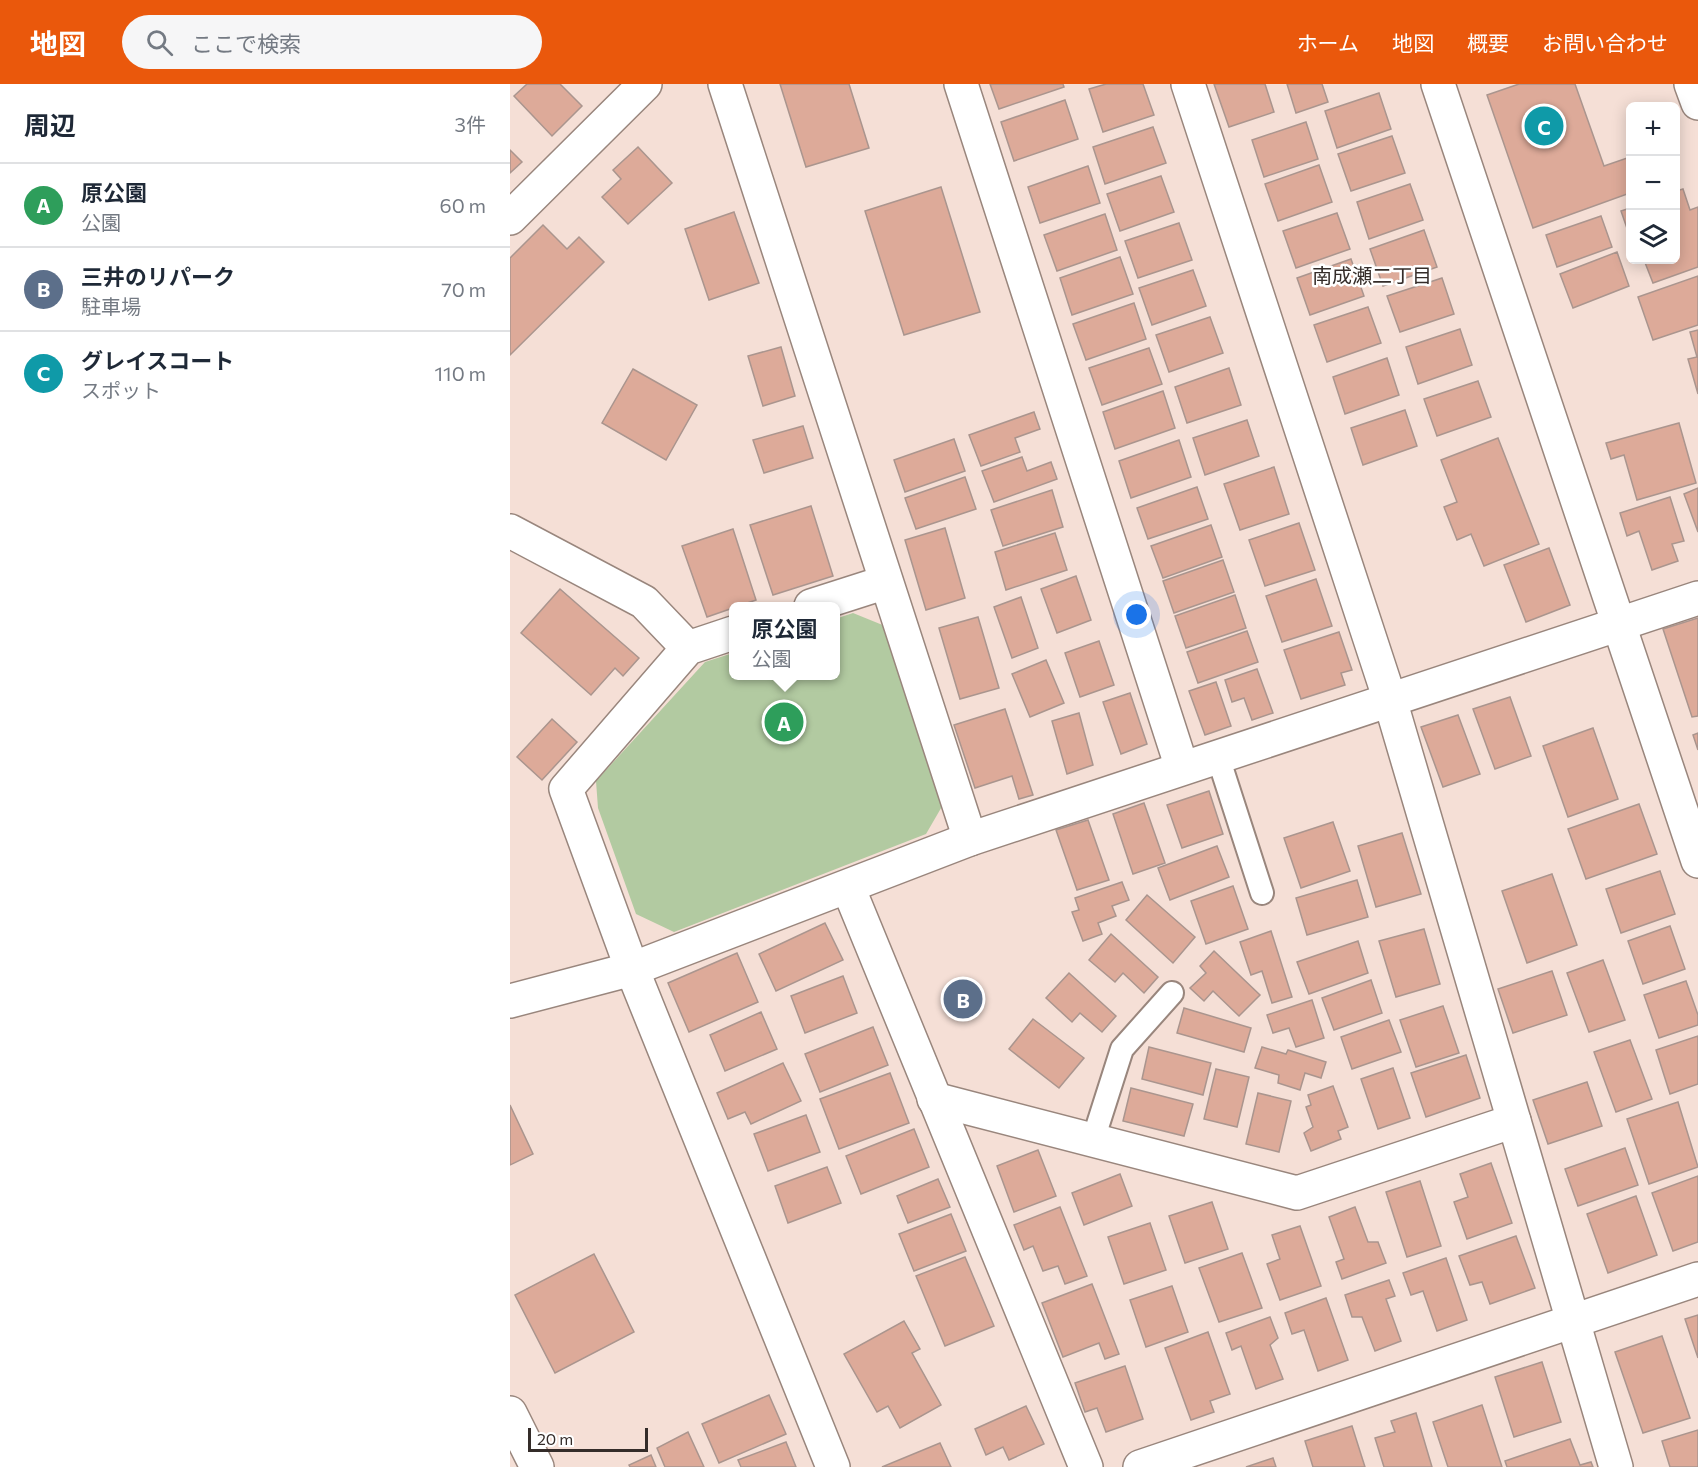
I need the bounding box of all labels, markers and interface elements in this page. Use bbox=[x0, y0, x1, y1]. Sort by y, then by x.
search box bbox=[122, 15, 542, 69]
text: 地図 bbox=[30, 26, 86, 60]
icon: search bbox=[143, 26, 176, 59]
text: ここで検索 bbox=[191, 30, 301, 57]
text: ホーム bbox=[1297, 30, 1359, 55]
text: 地図 bbox=[1392, 30, 1434, 55]
text: 概要 bbox=[1467, 30, 1509, 55]
text: お問い合わせ bbox=[1542, 30, 1668, 55]
map controls bbox=[1626, 102, 1680, 264]
button: + bbox=[1626, 102, 1680, 156]
pin: C bbox=[1524, 104, 1564, 148]
text: 周辺 bbox=[24, 109, 76, 140]
text: 3件 bbox=[455, 112, 486, 136]
button: − bbox=[1626, 156, 1680, 210]
text: 原公園 bbox=[81, 179, 147, 206]
text: A bbox=[36, 193, 51, 217]
text: 60 m bbox=[440, 193, 486, 217]
text: 公園 bbox=[81, 210, 121, 234]
button: layers bbox=[1626, 210, 1680, 264]
text: 三井のリパーク bbox=[81, 263, 235, 290]
district label: 南成瀬二丁目 bbox=[1312, 263, 1432, 287]
text: B bbox=[37, 277, 50, 301]
text: 70 m bbox=[441, 277, 486, 301]
text: 駐車場 bbox=[81, 294, 141, 318]
text: グレイスコート bbox=[81, 347, 234, 374]
text: C bbox=[37, 361, 50, 385]
text: 110 m bbox=[435, 361, 486, 385]
text: スポット bbox=[81, 378, 161, 402]
your location bbox=[1122, 600, 1151, 629]
popup bbox=[729, 602, 840, 680]
text: 原公園 bbox=[751, 615, 818, 642]
text: 公園 bbox=[751, 646, 791, 670]
pin: A bbox=[764, 700, 804, 744]
pin: B bbox=[944, 976, 982, 1022]
scale bar bbox=[528, 1425, 648, 1452]
text: 20 m bbox=[537, 1429, 573, 1448]

